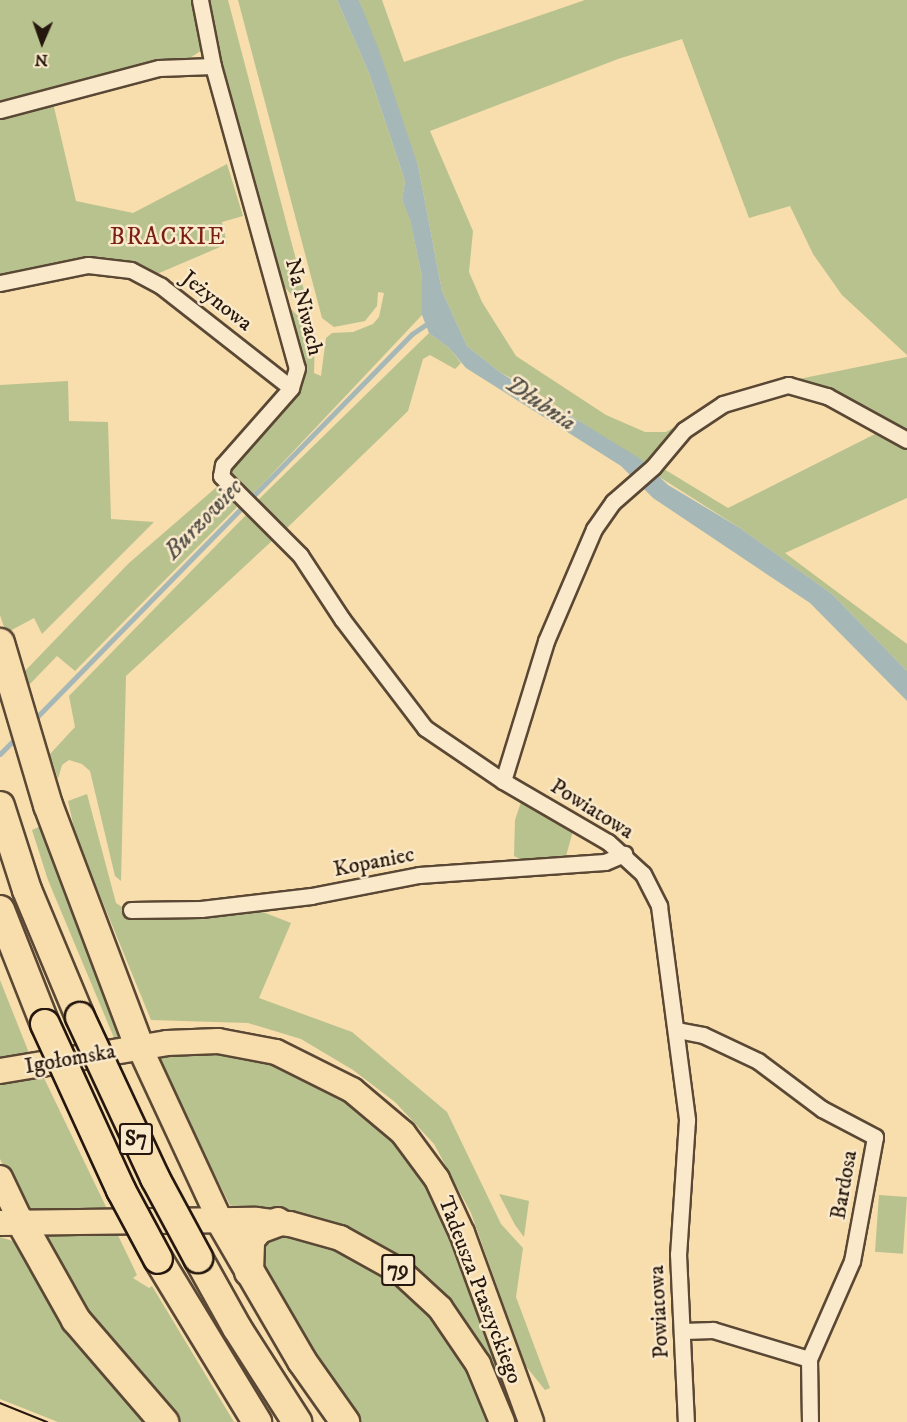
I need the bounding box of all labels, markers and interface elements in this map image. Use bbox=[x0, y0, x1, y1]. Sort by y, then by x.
north arrow bbox=[12, 12, 72, 72]
text: N bbox=[34, 50, 48, 70]
district label: BRACKIE bbox=[110, 224, 226, 252]
street label: Na Niwach bbox=[279, 256, 329, 358]
street label: Jeżynowa bbox=[176, 265, 258, 337]
water label: Dłubnia bbox=[499, 370, 581, 438]
water label: Burzowiec bbox=[159, 474, 249, 566]
street label: Powiatowa bbox=[545, 773, 639, 845]
street label: Kopaniec bbox=[331, 841, 417, 883]
street label: Igołomska bbox=[23, 1038, 117, 1080]
road number: S7 bbox=[118, 1121, 154, 1157]
street label: Bardosa bbox=[825, 1148, 863, 1222]
street label: Tadeusza Ptaszyckiego bbox=[432, 1193, 528, 1387]
road number: 79 bbox=[380, 1252, 416, 1288]
street label: Powiatowa bbox=[643, 1265, 675, 1359]

